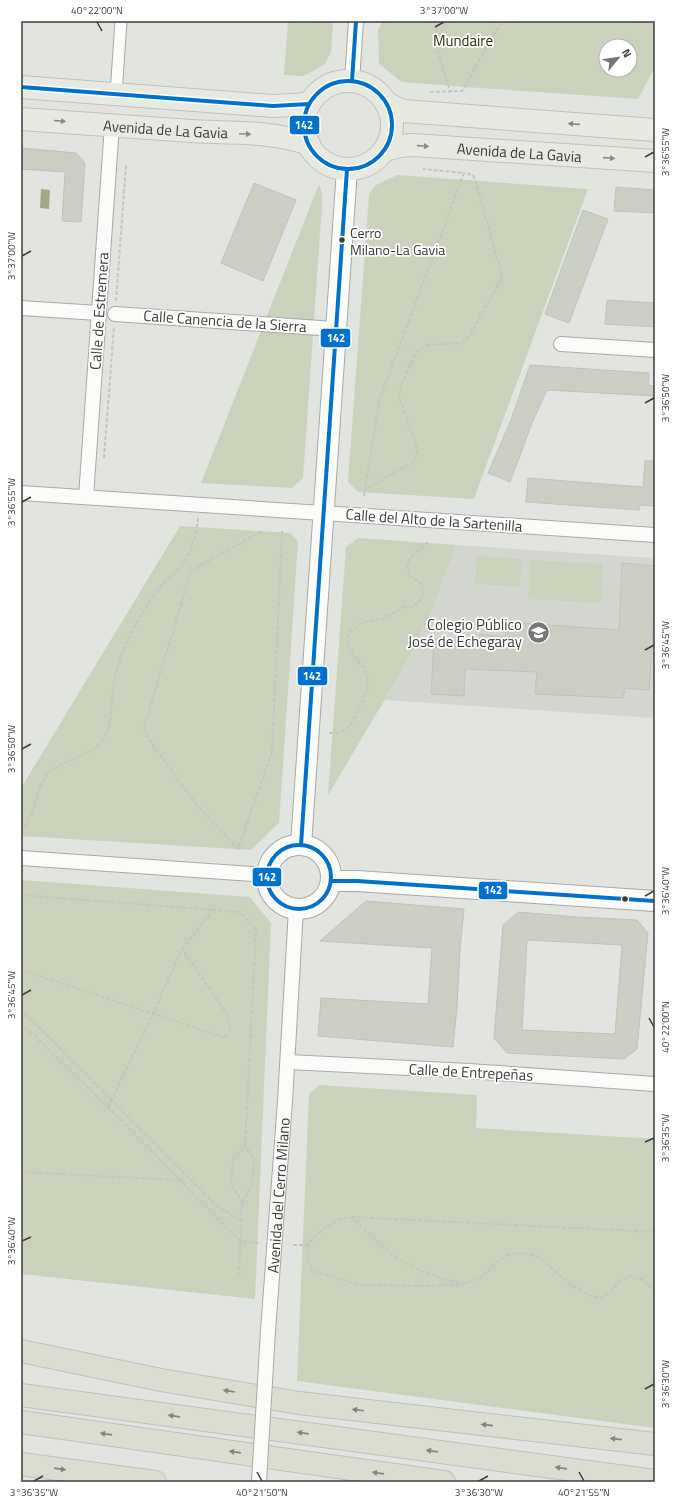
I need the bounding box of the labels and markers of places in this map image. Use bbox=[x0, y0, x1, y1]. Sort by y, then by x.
place label: Cerro Milano-La Gavia bbox=[350, 222, 445, 260]
marker: Cerro Milano-La Gavia bbox=[337, 235, 347, 245]
place label: Colegio Público José de Echegaray bbox=[408, 613, 522, 653]
school or university icon: Colegio Público José de Echegaray bbox=[525, 620, 551, 646]
unlabelled marker bbox=[620, 894, 630, 904]

